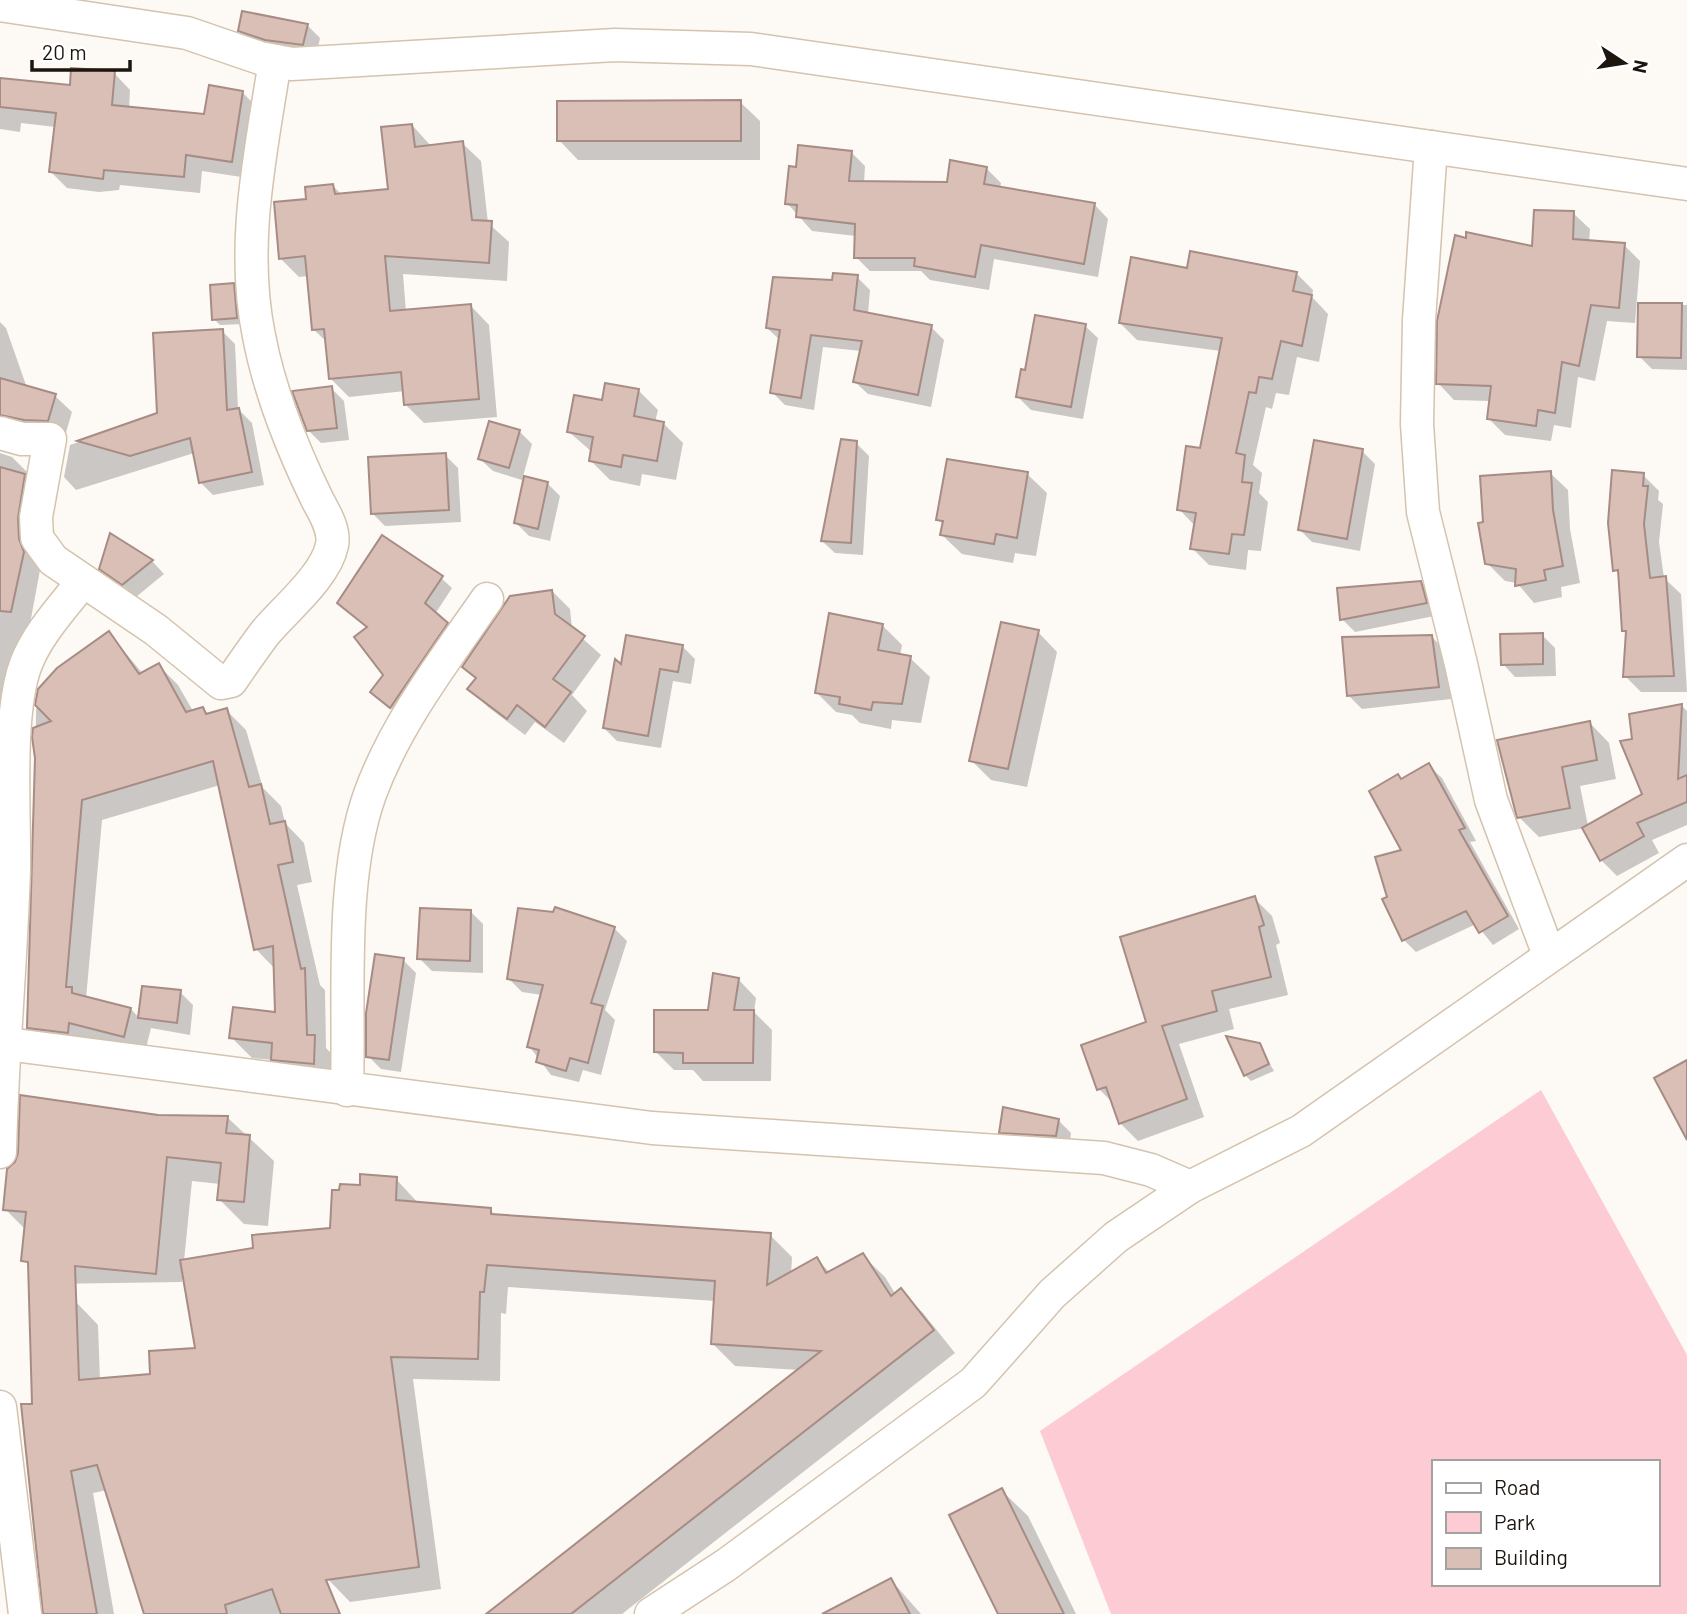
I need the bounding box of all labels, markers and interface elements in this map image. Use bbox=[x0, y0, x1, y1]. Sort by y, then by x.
scale bar bbox=[32, 28, 130, 72]
north arrow bbox=[1589, 28, 1659, 98]
text: 20 m bbox=[42, 39, 87, 64]
text: N bbox=[1629, 58, 1654, 75]
legend bbox=[1432, 1460, 1659, 1586]
text: Road bbox=[1494, 1474, 1540, 1499]
text: Park bbox=[1494, 1509, 1535, 1534]
text: Building bbox=[1494, 1544, 1568, 1569]

